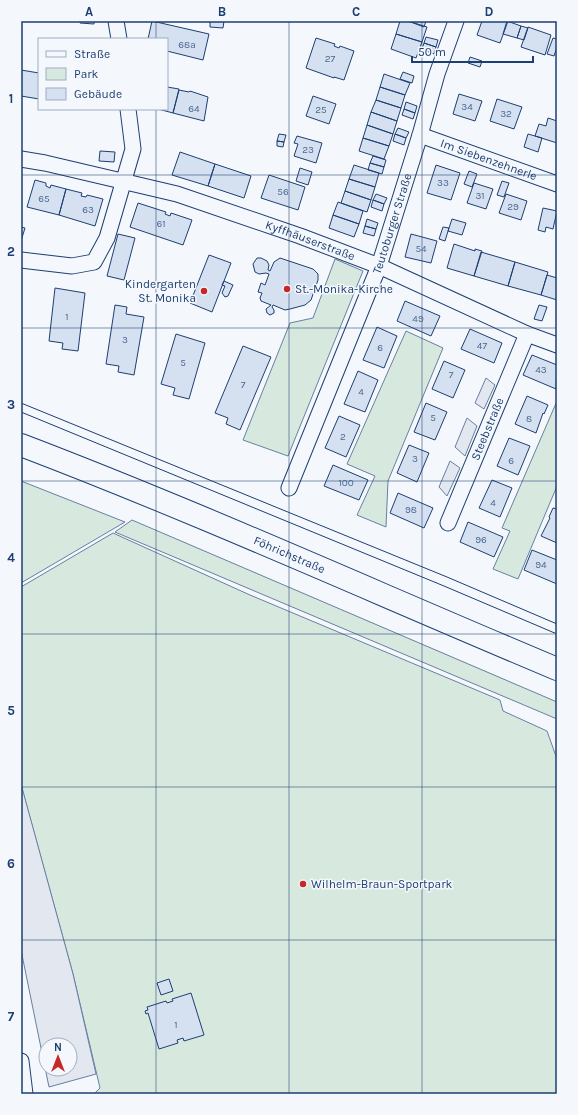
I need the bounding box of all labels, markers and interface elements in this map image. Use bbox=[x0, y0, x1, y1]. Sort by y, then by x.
text: A bbox=[85, 4, 93, 19]
text: B bbox=[218, 4, 226, 19]
text: C bbox=[352, 4, 360, 19]
text: D bbox=[485, 4, 494, 19]
legend bbox=[38, 38, 168, 110]
scale bar bbox=[412, 38, 533, 64]
house number: 68a bbox=[178, 39, 196, 51]
text: 50 m bbox=[418, 45, 446, 59]
text: Straße bbox=[74, 47, 110, 61]
house number: 27 bbox=[325, 53, 336, 65]
text: Park bbox=[74, 67, 99, 81]
text: Gebäude bbox=[74, 87, 122, 101]
text: 1 bbox=[9, 91, 13, 106]
house number: 34 bbox=[461, 101, 473, 113]
house number: 64 bbox=[188, 103, 200, 115]
house number: 25 bbox=[315, 104, 327, 116]
house number: 32 bbox=[500, 108, 512, 120]
street label: Im Siebenzehnerle bbox=[439, 136, 539, 183]
house number: 23 bbox=[302, 144, 314, 156]
street label: Teutoburger Straße bbox=[370, 172, 415, 276]
house number: 33 bbox=[437, 177, 449, 189]
house number: 56 bbox=[277, 186, 289, 198]
house number: 31 bbox=[475, 190, 485, 202]
house number: 65 bbox=[38, 193, 50, 205]
house number: 29 bbox=[507, 201, 519, 213]
house number: 63 bbox=[82, 204, 94, 216]
house number: 61 bbox=[156, 218, 166, 230]
street label: Kyffhäuserstraße bbox=[264, 218, 357, 263]
house number: 54 bbox=[415, 243, 427, 255]
text: 2 bbox=[7, 244, 15, 259]
place label: Kindergarten St. Monika bbox=[125, 277, 196, 305]
place label: St.-Monika-Kirche bbox=[295, 282, 393, 296]
marker: St.-Monika-Kirche bbox=[282, 284, 292, 294]
marker: Kindergarten St. Monika bbox=[199, 286, 209, 296]
house number: 1 bbox=[65, 311, 69, 323]
house number: 49 bbox=[412, 313, 424, 325]
house number: 3 bbox=[122, 334, 128, 346]
house number: 47 bbox=[477, 340, 487, 352]
house number: 6 bbox=[377, 342, 383, 354]
house number: 5 bbox=[180, 357, 186, 369]
house number: 43 bbox=[535, 364, 547, 376]
house number: 7 bbox=[449, 369, 454, 381]
house number: 7 bbox=[241, 379, 246, 391]
house number: 4 bbox=[358, 386, 364, 398]
street label: Steebstraße bbox=[468, 395, 507, 462]
text: 3 bbox=[7, 397, 15, 412]
house number: 5 bbox=[430, 412, 436, 424]
house number: 8 bbox=[526, 413, 532, 425]
house number: 2 bbox=[340, 431, 346, 443]
house number: 3 bbox=[412, 453, 418, 465]
house number: 6 bbox=[508, 455, 514, 467]
house number: 100 bbox=[338, 477, 354, 489]
house number: 4 bbox=[490, 497, 496, 509]
house number: 98 bbox=[405, 504, 417, 516]
street label: Föhrichstraße bbox=[252, 533, 327, 576]
house number: 96 bbox=[475, 534, 487, 546]
text: 4 bbox=[7, 550, 15, 565]
house number: 94 bbox=[535, 559, 547, 571]
text: 5 bbox=[7, 703, 15, 718]
text: 6 bbox=[7, 856, 15, 871]
place label: Wilhelm-Braun-Sportpark bbox=[311, 877, 453, 891]
marker: Wilhelm-Braun-Sportpark bbox=[298, 879, 308, 889]
text: 7 bbox=[8, 1009, 15, 1024]
house number: 1 bbox=[174, 1019, 178, 1031]
north arrow bbox=[38, 1037, 78, 1077]
text: N bbox=[54, 1041, 62, 1054]

